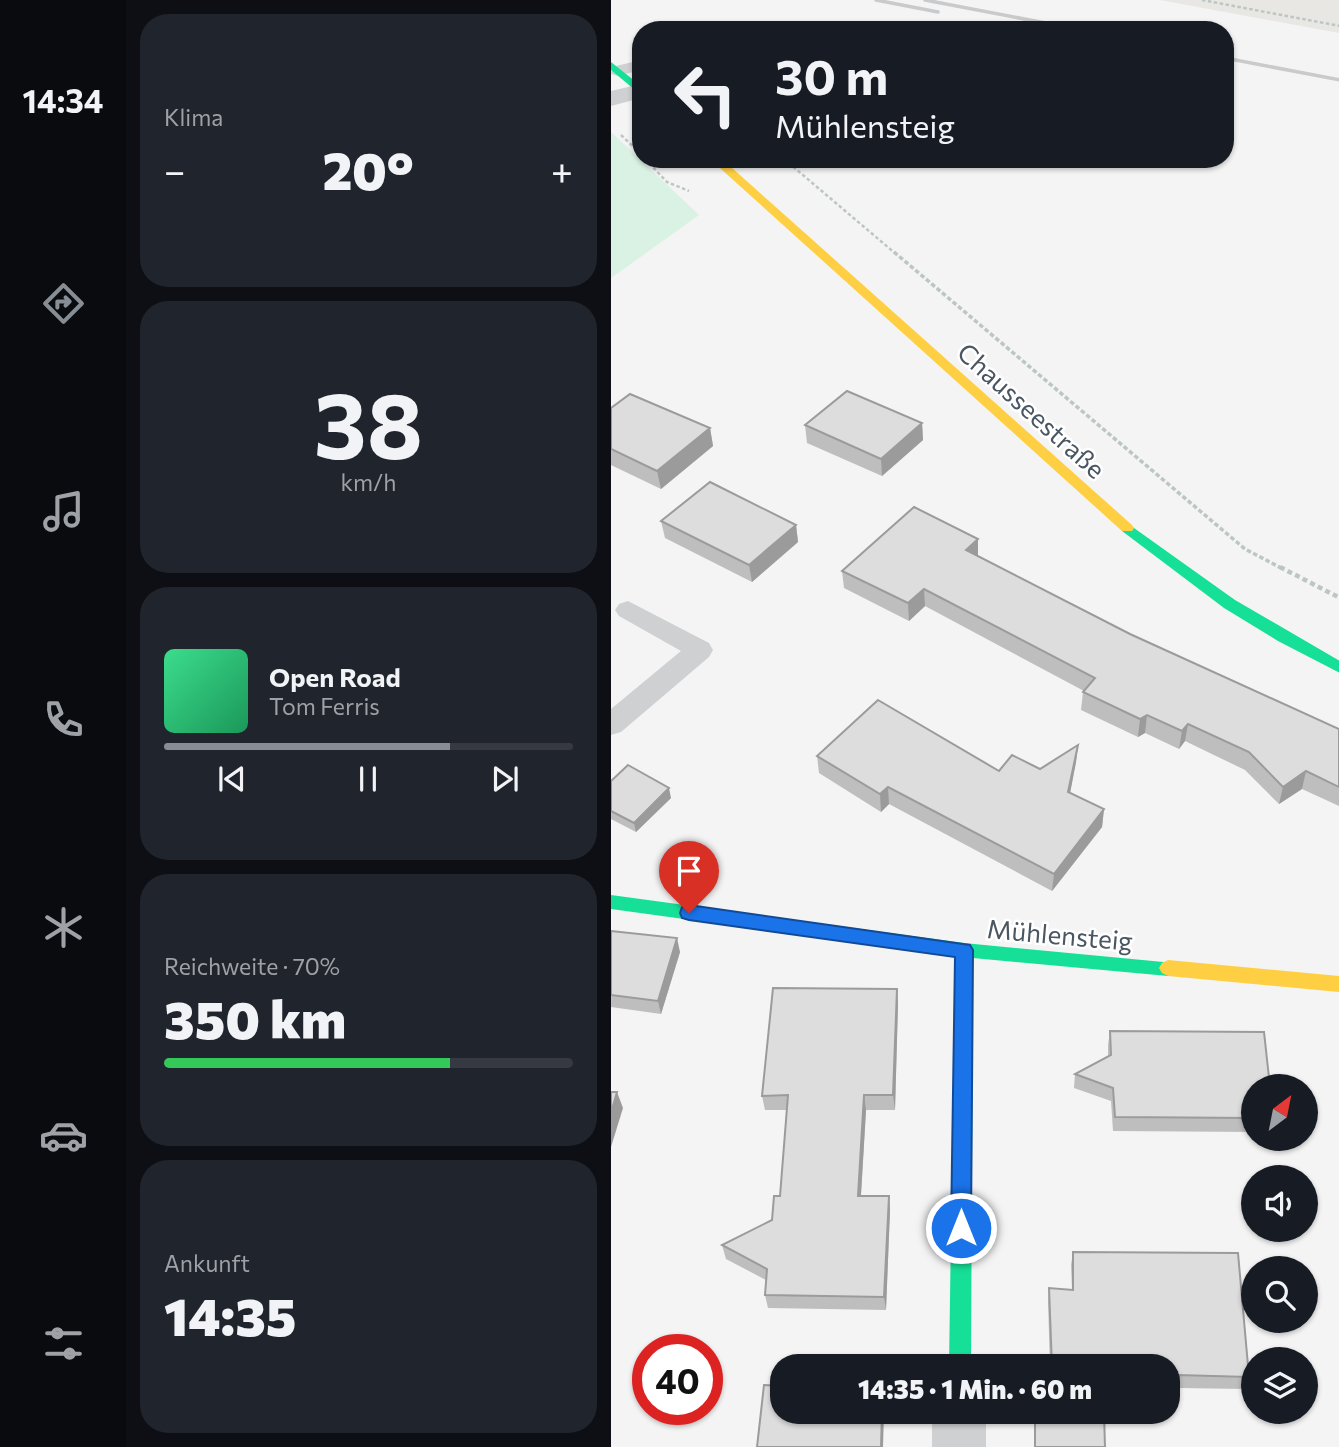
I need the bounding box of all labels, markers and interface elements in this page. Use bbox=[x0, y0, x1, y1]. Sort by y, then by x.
text: 30 m bbox=[775, 45, 888, 105]
icon: left bbox=[660, 49, 751, 140]
text: 14:34 bbox=[23, 80, 103, 120]
text: Klima bbox=[164, 103, 223, 131]
text: Mühlensteig bbox=[775, 105, 955, 145]
text: 20° bbox=[322, 137, 414, 201]
text: − bbox=[164, 146, 186, 193]
text: + bbox=[551, 146, 573, 193]
icon: directions bbox=[39, 279, 88, 328]
street label: Chausseestraße bbox=[952, 336, 1112, 484]
text: 38 bbox=[314, 366, 423, 478]
text: km/h bbox=[341, 468, 396, 496]
icon: music bbox=[39, 487, 88, 536]
text: Open Road bbox=[269, 661, 401, 692]
text: Tom Ferris bbox=[269, 692, 380, 720]
icon: phone bbox=[39, 695, 88, 744]
icon: previous bbox=[213, 760, 251, 798]
icon: pause bbox=[349, 760, 387, 798]
icon: next bbox=[486, 760, 524, 798]
pin bbox=[659, 841, 719, 913]
icon: arrive bbox=[670, 852, 708, 890]
icon: climate bbox=[39, 903, 88, 952]
street label: Mühlensteig bbox=[986, 912, 1134, 956]
text: Reichweite · 70% bbox=[164, 952, 340, 980]
text: 350 km bbox=[164, 986, 346, 1050]
north arrow bbox=[1241, 1074, 1318, 1152]
map controls bbox=[1241, 1074, 1318, 1424]
icon: car bbox=[39, 1111, 88, 1160]
button: sound bbox=[1241, 1165, 1318, 1242]
position arrow bbox=[924, 1191, 998, 1265]
text: Ankunft bbox=[164, 1249, 250, 1277]
button: search bbox=[1241, 1256, 1318, 1333]
text: 14:35 bbox=[164, 1283, 296, 1347]
icon: filters bbox=[39, 1319, 88, 1368]
speed limit sign: 40 bbox=[632, 1334, 723, 1425]
button: layers bbox=[1241, 1347, 1318, 1424]
text: 14:35 · 1 Min. · 60 m bbox=[858, 1373, 1092, 1404]

